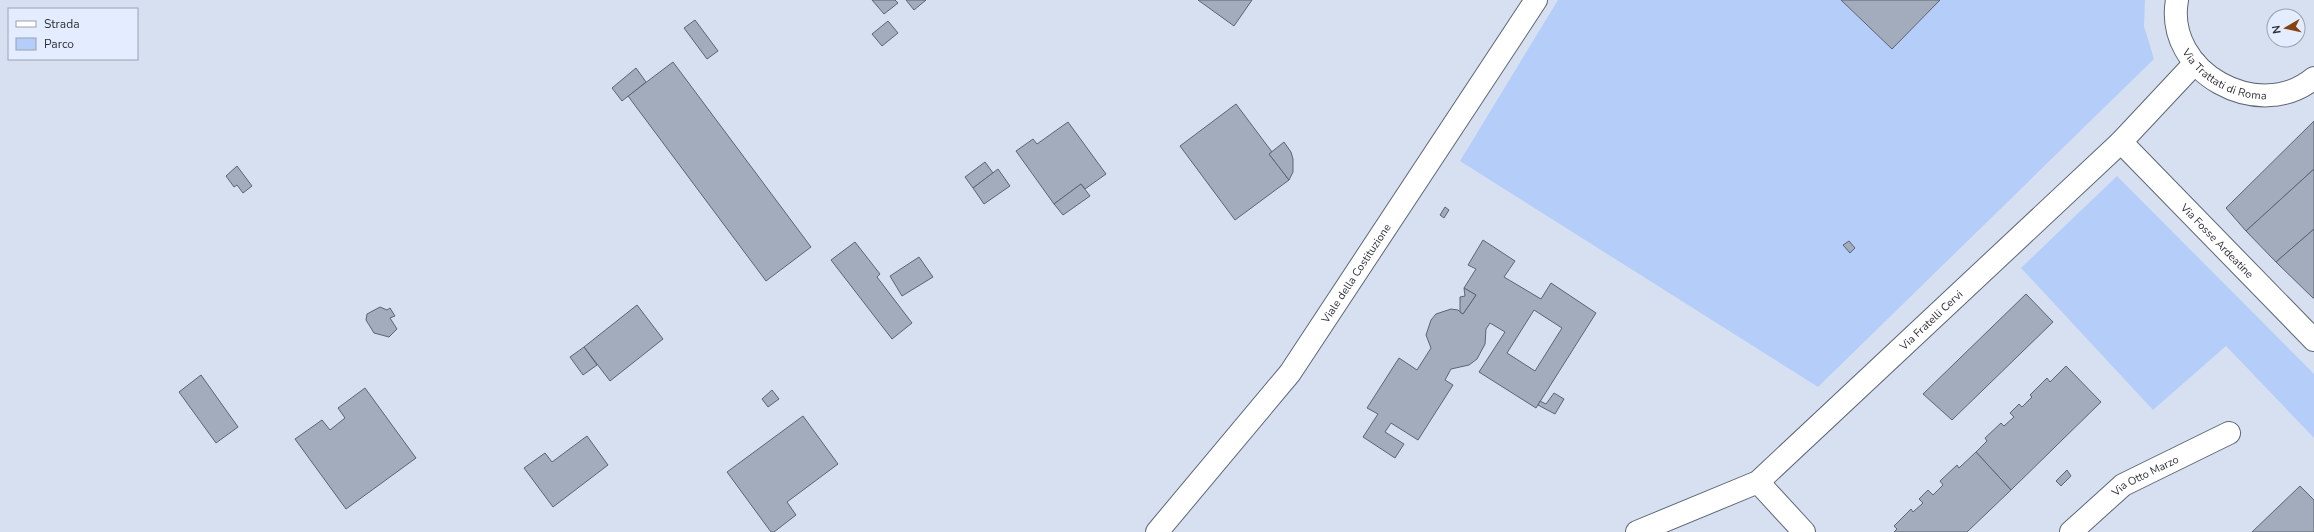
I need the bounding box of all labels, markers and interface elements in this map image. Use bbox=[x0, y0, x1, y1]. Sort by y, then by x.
legend bbox=[8, 8, 138, 60]
north arrow bbox=[2266, 8, 2306, 48]
text: Strada bbox=[44, 16, 80, 32]
text: N bbox=[2269, 24, 2285, 35]
text: Parco bbox=[44, 36, 74, 52]
street label: Via Trattati di Roma bbox=[2179, 45, 2267, 103]
street label: Via Fosse Ardeatine bbox=[2177, 200, 2257, 281]
street label: Viale della Costituzione bbox=[1317, 220, 1394, 327]
street label: Via Fratelli Cervi bbox=[1895, 287, 1966, 354]
street label: Via Otto Marzo bbox=[2107, 451, 2181, 500]

